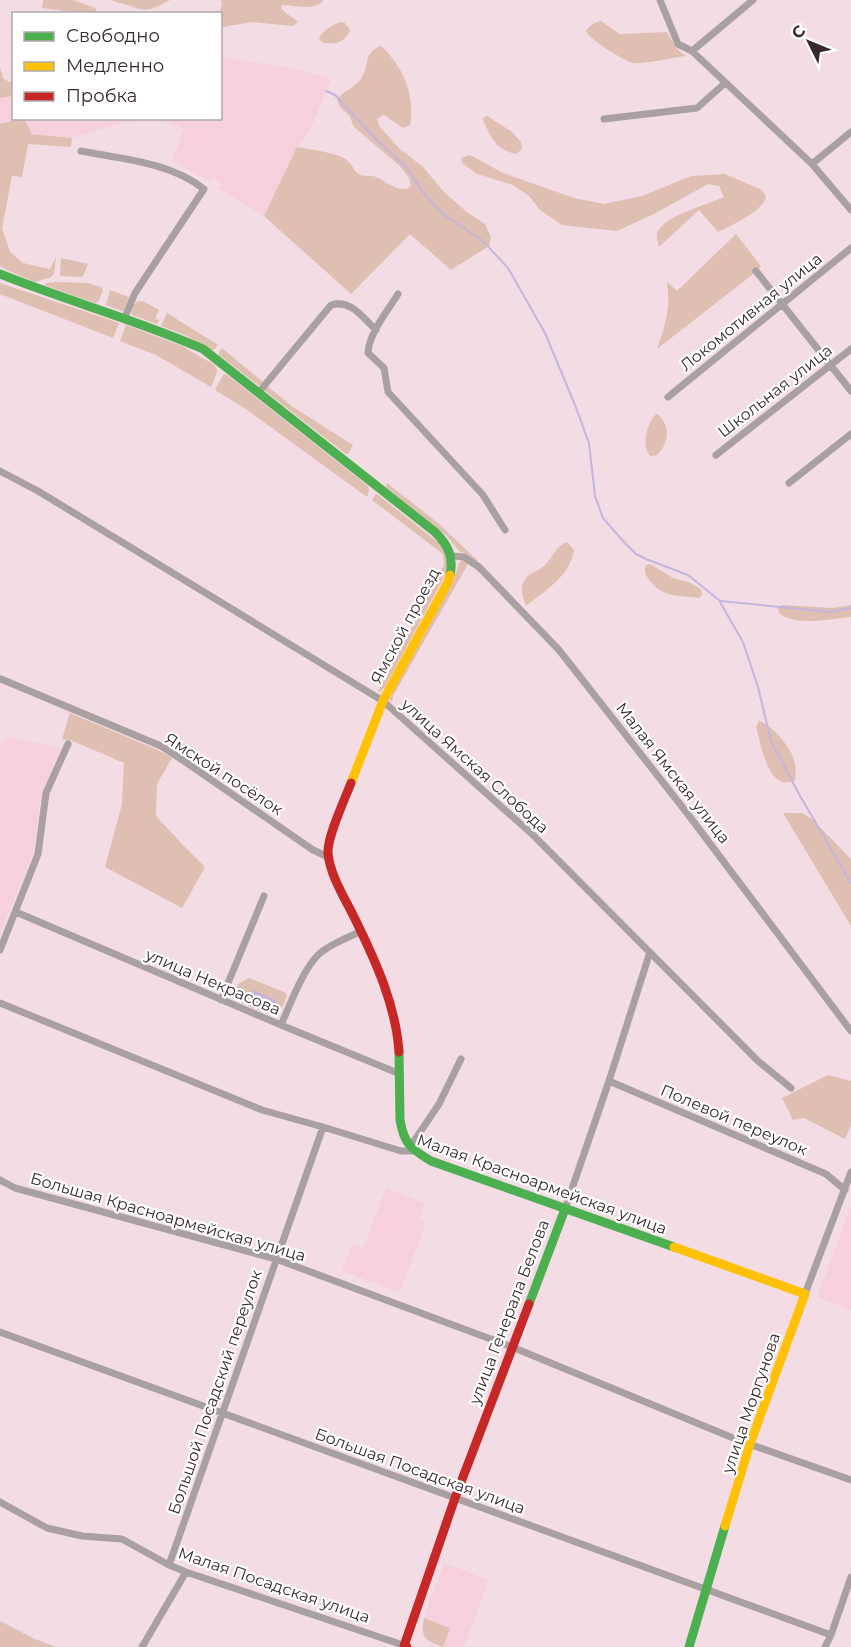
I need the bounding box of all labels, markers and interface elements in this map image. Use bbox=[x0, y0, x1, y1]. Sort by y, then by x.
legend bbox=[12, 12, 222, 120]
north arrow bbox=[779, 12, 839, 72]
text: С bbox=[787, 21, 810, 43]
text: Свободно bbox=[66, 25, 160, 47]
text: Медленно bbox=[66, 55, 164, 77]
text: Пробка bbox=[66, 85, 137, 107]
street label: Локомотивная улица bbox=[676, 249, 826, 375]
street label: Школьная улица bbox=[714, 340, 836, 442]
street label: Ямской проезд bbox=[366, 565, 444, 687]
street label: улица Ямская Слобода bbox=[397, 694, 553, 837]
street label: Малая Ямская улица bbox=[612, 699, 734, 847]
street label: Ямской посёлок bbox=[161, 729, 287, 820]
street label: улица Некрасова bbox=[142, 945, 283, 1019]
street label: Полевой переулок bbox=[658, 1080, 811, 1160]
street label: Малая Красноармейская улица bbox=[414, 1130, 670, 1238]
street label: Большая Красноармейская улица bbox=[28, 1169, 308, 1265]
street label: улица Генерала Белова bbox=[465, 1217, 553, 1408]
street label: Большой Посадский переулок bbox=[164, 1267, 266, 1517]
street label: улица Моргунова bbox=[718, 1330, 784, 1477]
street label: Большая Посадская улица bbox=[312, 1424, 528, 1518]
street label: Малая Посадская улица bbox=[176, 1543, 372, 1627]

